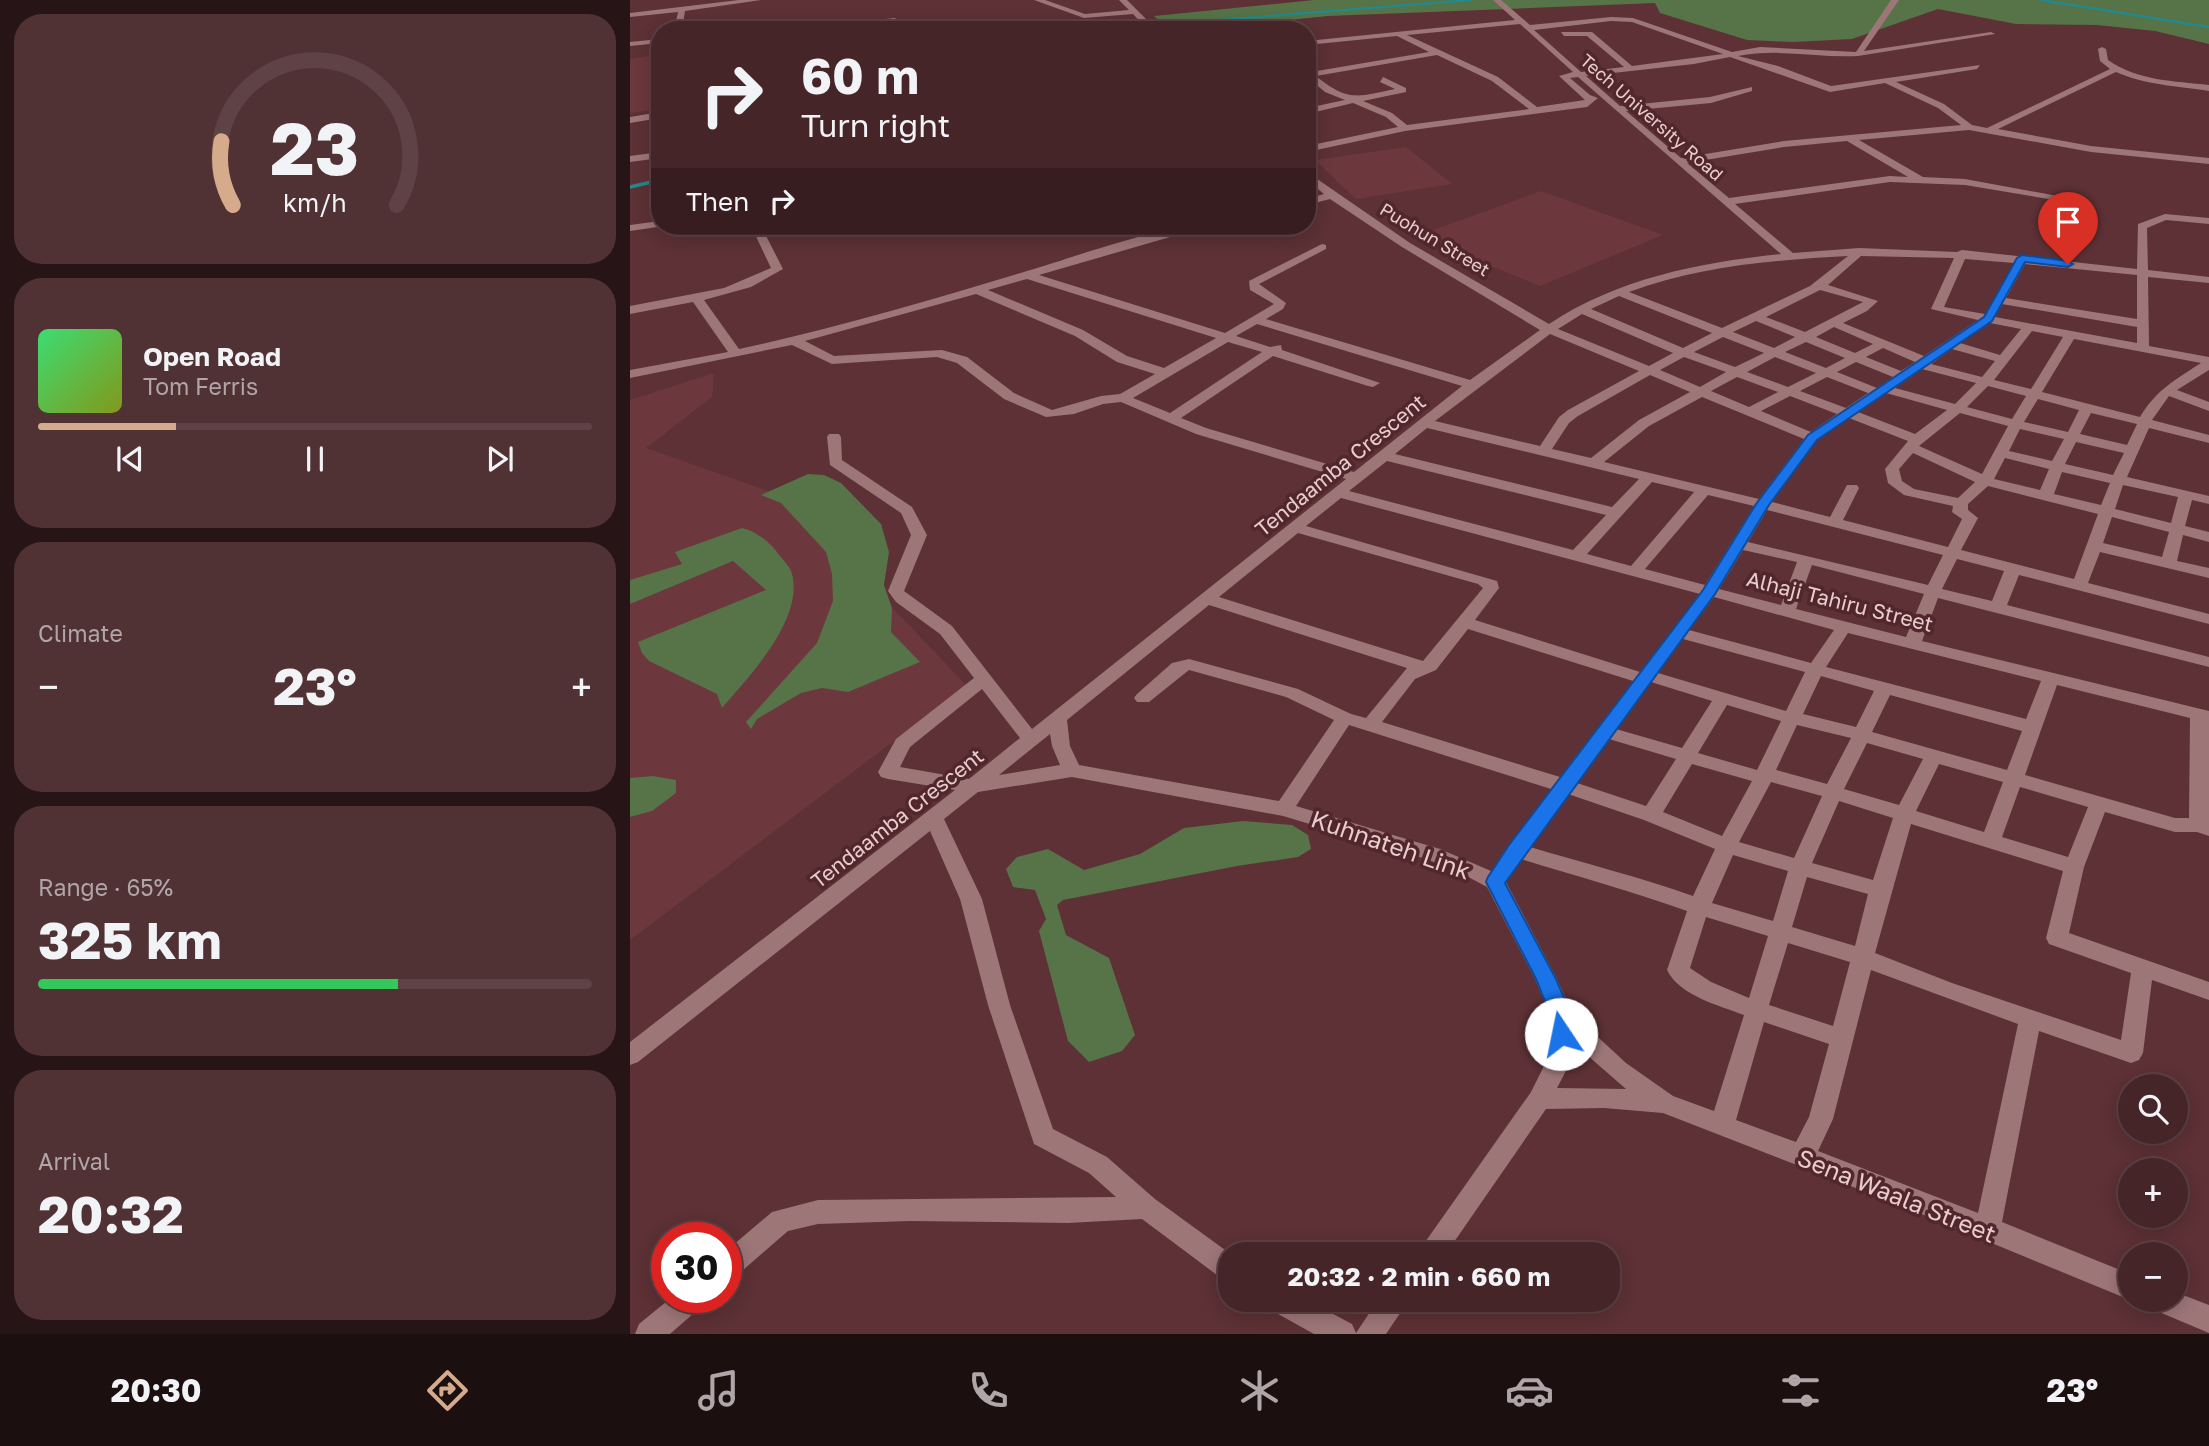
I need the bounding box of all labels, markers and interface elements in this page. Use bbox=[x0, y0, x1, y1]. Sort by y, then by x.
text: 60 m bbox=[801, 46, 919, 105]
icon: right bbox=[686, 49, 777, 140]
street label: Tech University Road bbox=[1576, 49, 1728, 185]
text: 23 bbox=[271, 104, 359, 191]
text: Turn right bbox=[801, 106, 950, 144]
icon: right bbox=[763, 182, 801, 220]
text: Then bbox=[686, 186, 749, 217]
text: km/h bbox=[283, 187, 347, 218]
pin bbox=[2038, 192, 2098, 264]
street label: Puohun Street bbox=[1376, 198, 1494, 280]
icon: arrive bbox=[2049, 203, 2087, 241]
text: Open Road bbox=[143, 341, 281, 372]
text: Tom Ferris bbox=[143, 372, 258, 400]
street label: Tendaamba Crescent bbox=[1250, 388, 1430, 542]
icon: previous bbox=[111, 440, 149, 478]
icon: pause bbox=[296, 440, 334, 478]
icon: next bbox=[481, 440, 519, 478]
street label: Alhaji Tahiru Street bbox=[1744, 565, 1936, 637]
text: Climate bbox=[38, 619, 123, 647]
text: 23° bbox=[273, 654, 357, 716]
text: − bbox=[38, 664, 59, 709]
text: + bbox=[571, 664, 592, 709]
street label: Tendaamba Crescent bbox=[806, 743, 988, 893]
street label: Kuhnateh Link bbox=[1308, 803, 1474, 885]
text: Range · 65% bbox=[38, 873, 173, 901]
text: 325 km bbox=[38, 908, 222, 970]
position arrow bbox=[1524, 997, 1598, 1071]
map controls bbox=[2118, 1074, 2188, 1312]
button: search bbox=[2118, 1074, 2188, 1144]
street label: Sena Waala Street bbox=[1794, 1142, 2000, 1248]
text: Arrival bbox=[38, 1147, 110, 1175]
button: + bbox=[2118, 1158, 2188, 1228]
text: 20:32 bbox=[38, 1182, 184, 1244]
speed limit sign: 30 bbox=[651, 1222, 742, 1313]
button: − bbox=[2118, 1242, 2188, 1312]
text: 20:32 · 2 min · 660 m bbox=[1288, 1261, 1550, 1292]
icon: directions bbox=[423, 1366, 472, 1415]
icon: music bbox=[694, 1366, 743, 1415]
icon: phone bbox=[964, 1366, 1013, 1415]
icon: climate bbox=[1235, 1366, 1284, 1415]
icon: car bbox=[1505, 1366, 1554, 1415]
icon: filters bbox=[1776, 1366, 1825, 1415]
text: 20:30 bbox=[111, 1371, 202, 1409]
text: 23° bbox=[2047, 1371, 2098, 1409]

